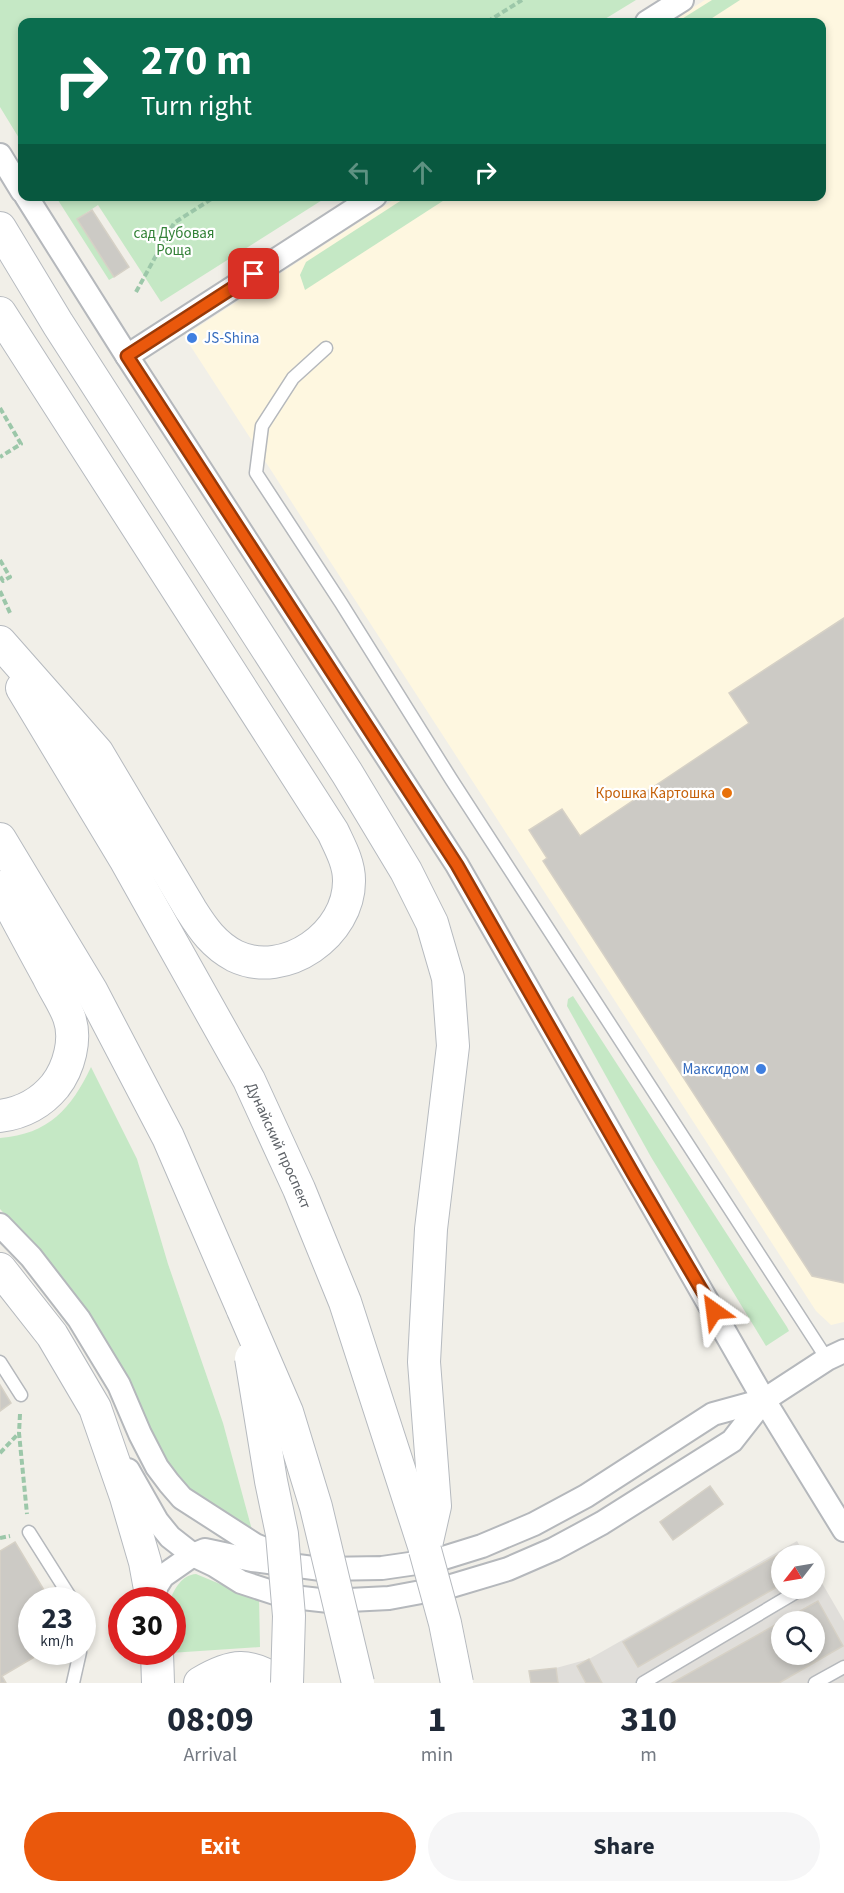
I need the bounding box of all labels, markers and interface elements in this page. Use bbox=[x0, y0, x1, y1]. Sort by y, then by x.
text: 270 m bbox=[141, 31, 252, 91]
icon: right bbox=[42, 42, 120, 120]
text: Turn right bbox=[141, 87, 252, 126]
icon: left bbox=[343, 156, 376, 189]
icon: ahead bbox=[406, 156, 439, 189]
icon: right bbox=[469, 156, 502, 189]
park label: сад Дубовая Роща bbox=[133, 223, 215, 261]
pin bbox=[228, 248, 279, 299]
icon: arrive bbox=[237, 257, 270, 290]
place label: JS-Shina bbox=[204, 328, 259, 349]
marker: JS-Shina bbox=[185, 331, 199, 345]
place label: Крошка Картошка bbox=[596, 783, 715, 804]
marker: Крошка Картошка bbox=[720, 786, 734, 800]
place label: Максидом bbox=[682, 1059, 749, 1080]
marker: Максидом bbox=[754, 1062, 768, 1076]
street label: Дунайский проспект bbox=[240, 1079, 316, 1212]
position arrow bbox=[682, 1279, 746, 1343]
north arrow bbox=[771, 1545, 825, 1599]
map controls bbox=[771, 1545, 825, 1665]
speed limit sign: 30 bbox=[108, 1587, 186, 1665]
text: 23 bbox=[41, 1597, 73, 1640]
button: search bbox=[771, 1611, 825, 1665]
text: km/h bbox=[40, 1631, 74, 1652]
text: 08:09 bbox=[167, 1694, 254, 1745]
text: 1 bbox=[427, 1694, 446, 1745]
text: 310 bbox=[620, 1694, 677, 1745]
text: Arrival bbox=[183, 1741, 237, 1769]
text: min bbox=[421, 1741, 453, 1769]
text: m bbox=[640, 1741, 657, 1769]
button: Exit bbox=[24, 1812, 416, 1881]
button: Share bbox=[428, 1812, 820, 1881]

